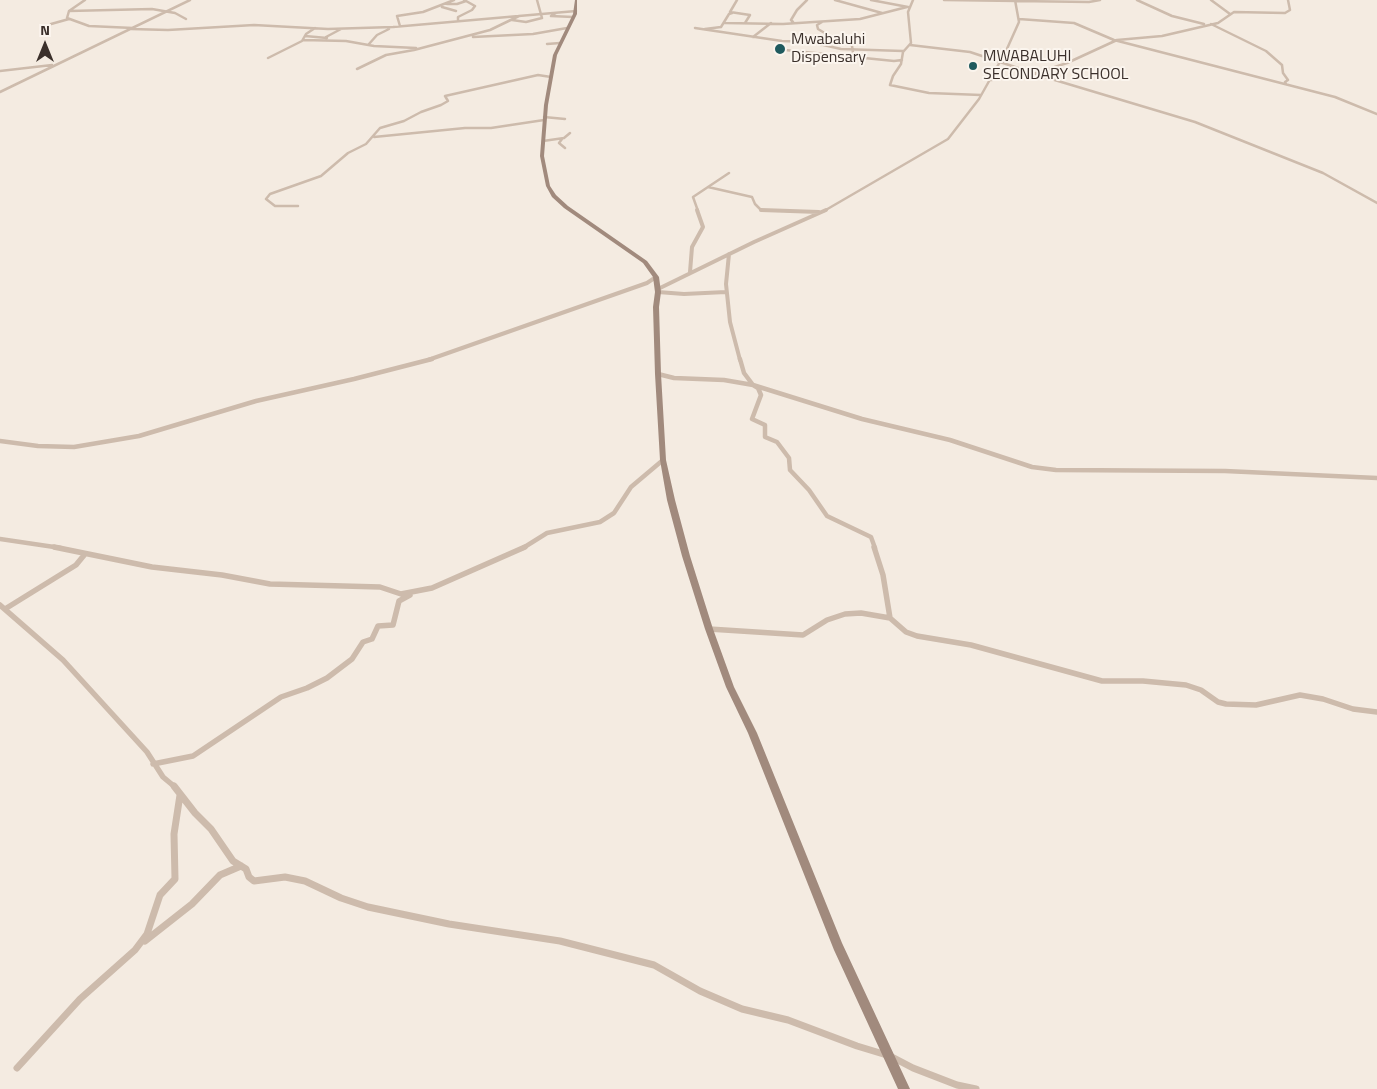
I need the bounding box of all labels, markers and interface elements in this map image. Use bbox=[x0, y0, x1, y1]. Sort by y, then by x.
text: N bbox=[40, 19, 50, 40]
north arrow bbox=[20, 20, 70, 70]
place label: Mwabaluhi Dispensary bbox=[791, 30, 866, 68]
marker: Mwabaluhi Dispensary bbox=[773, 42, 787, 56]
place label: MWABALUHI SECONDARY SCHOOL bbox=[983, 47, 1129, 85]
marker: MWABALUHI SECONDARY SCHOOL bbox=[967, 60, 979, 72]

